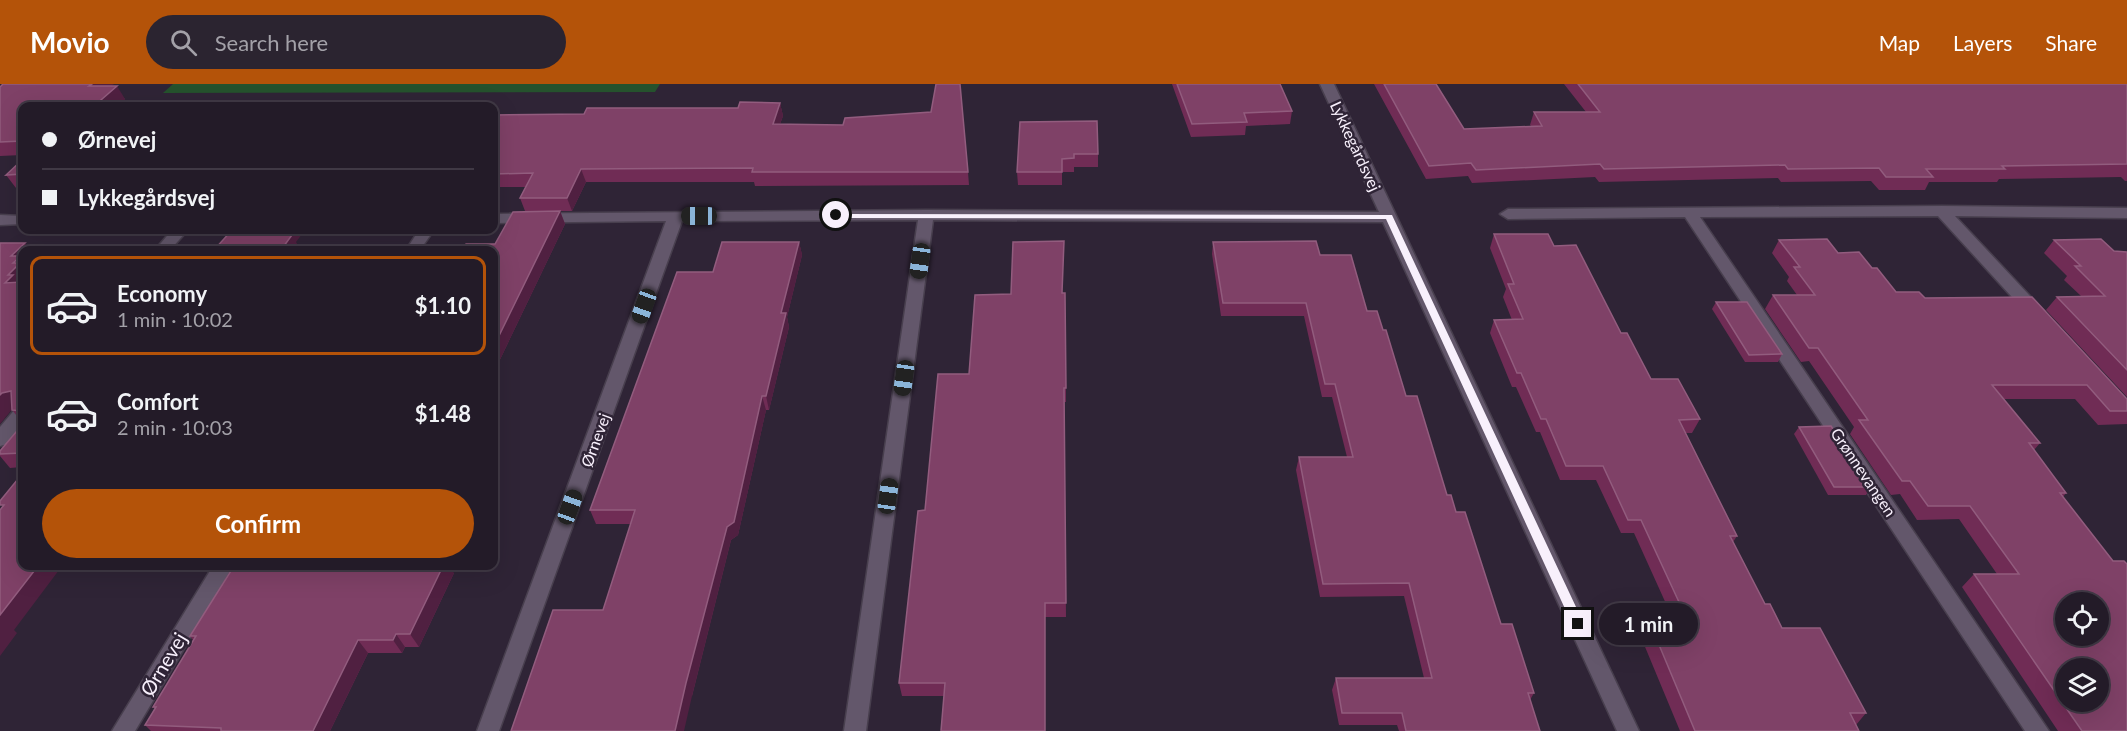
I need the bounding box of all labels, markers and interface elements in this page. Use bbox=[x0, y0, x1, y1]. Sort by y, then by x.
search box bbox=[146, 15, 566, 69]
text: Movio bbox=[30, 25, 110, 59]
icon: search bbox=[167, 26, 200, 59]
text: Search here bbox=[215, 29, 328, 56]
text: Map bbox=[1879, 30, 1920, 55]
text: Layers bbox=[1953, 30, 2012, 55]
text: Share bbox=[2045, 30, 2097, 55]
street label: Lykkegårdsvej bbox=[1327, 98, 1385, 194]
text: Ørnevej bbox=[78, 126, 156, 153]
text: Lykkegårdsvej bbox=[78, 184, 215, 211]
route start bbox=[822, 201, 849, 228]
car bbox=[681, 207, 717, 225]
car bbox=[909, 242, 931, 280]
icon: car bbox=[45, 279, 99, 333]
text: Economy bbox=[117, 280, 207, 307]
car bbox=[629, 286, 659, 326]
text: $1.10 bbox=[415, 292, 471, 319]
text: 1 min · 10:02 bbox=[117, 307, 233, 331]
car bbox=[893, 359, 915, 397]
icon: car bbox=[45, 387, 99, 441]
text: Comfort bbox=[117, 388, 199, 415]
text: $1.48 bbox=[415, 400, 471, 427]
street label: Ørnevej bbox=[576, 410, 614, 470]
text: 2 min · 10:03 bbox=[117, 415, 233, 439]
street label: Grønnevangen bbox=[1827, 424, 1901, 520]
car bbox=[877, 477, 899, 515]
car bbox=[555, 487, 585, 527]
button: Confirm bbox=[42, 489, 474, 558]
map controls bbox=[2055, 592, 2109, 712]
button: locate bbox=[2055, 592, 2109, 646]
callout: 1 min bbox=[1599, 603, 1698, 645]
route end bbox=[1564, 610, 1591, 637]
text: 1 min bbox=[1624, 612, 1673, 636]
street label: Ørnevej bbox=[135, 628, 191, 700]
button: layers bbox=[2055, 658, 2109, 712]

